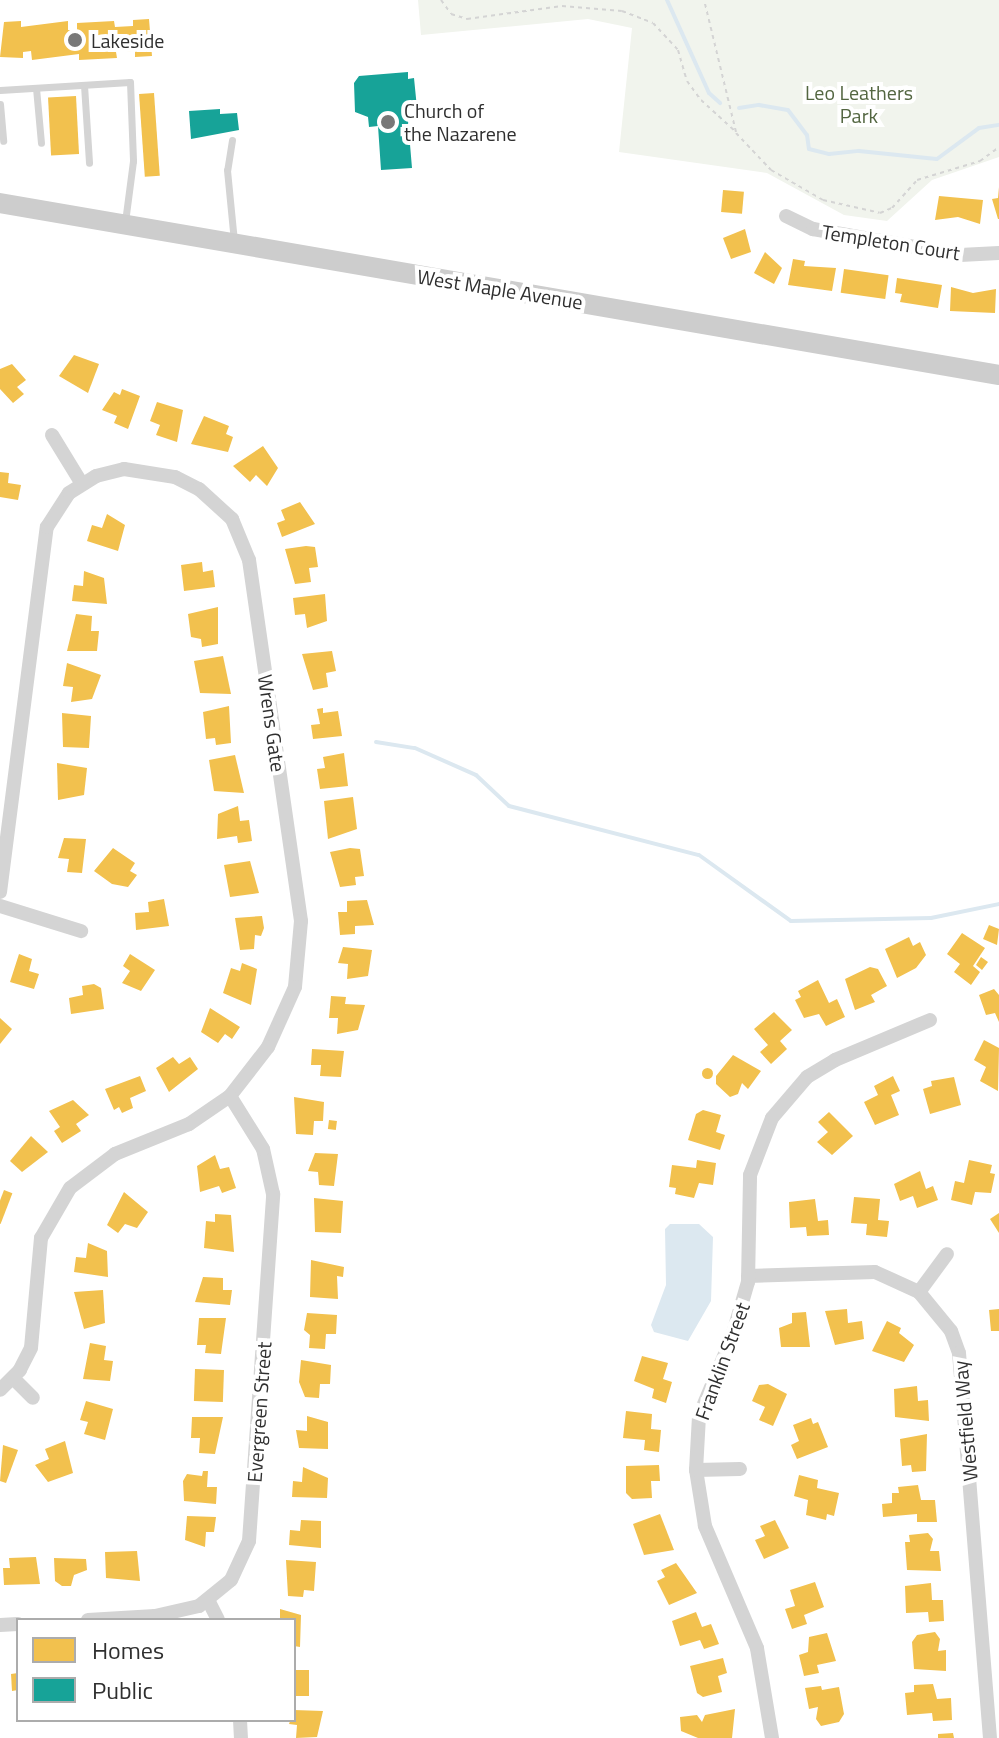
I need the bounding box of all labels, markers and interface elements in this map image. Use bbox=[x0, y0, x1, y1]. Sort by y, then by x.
place label: Lakeside bbox=[91, 28, 164, 52]
marker: Lakeside bbox=[66, 31, 84, 49]
park label: Leo Leathers Park bbox=[805, 81, 913, 128]
place label: Church of the Nazarene bbox=[404, 98, 517, 145]
marker: Church of the Nazarene bbox=[379, 113, 397, 131]
street label: Templeton Court bbox=[820, 219, 962, 265]
street label: West Maple Avenue bbox=[416, 264, 584, 314]
street label: Wrens Gate bbox=[253, 673, 291, 773]
street label: Franklin Street bbox=[690, 1299, 754, 1423]
street label: Evergreen Street bbox=[242, 1341, 276, 1483]
street label: Westfield Way bbox=[948, 1359, 982, 1483]
legend bbox=[16, 1618, 296, 1722]
text: Homes bbox=[92, 1632, 164, 1668]
text: Public bbox=[92, 1672, 153, 1708]

